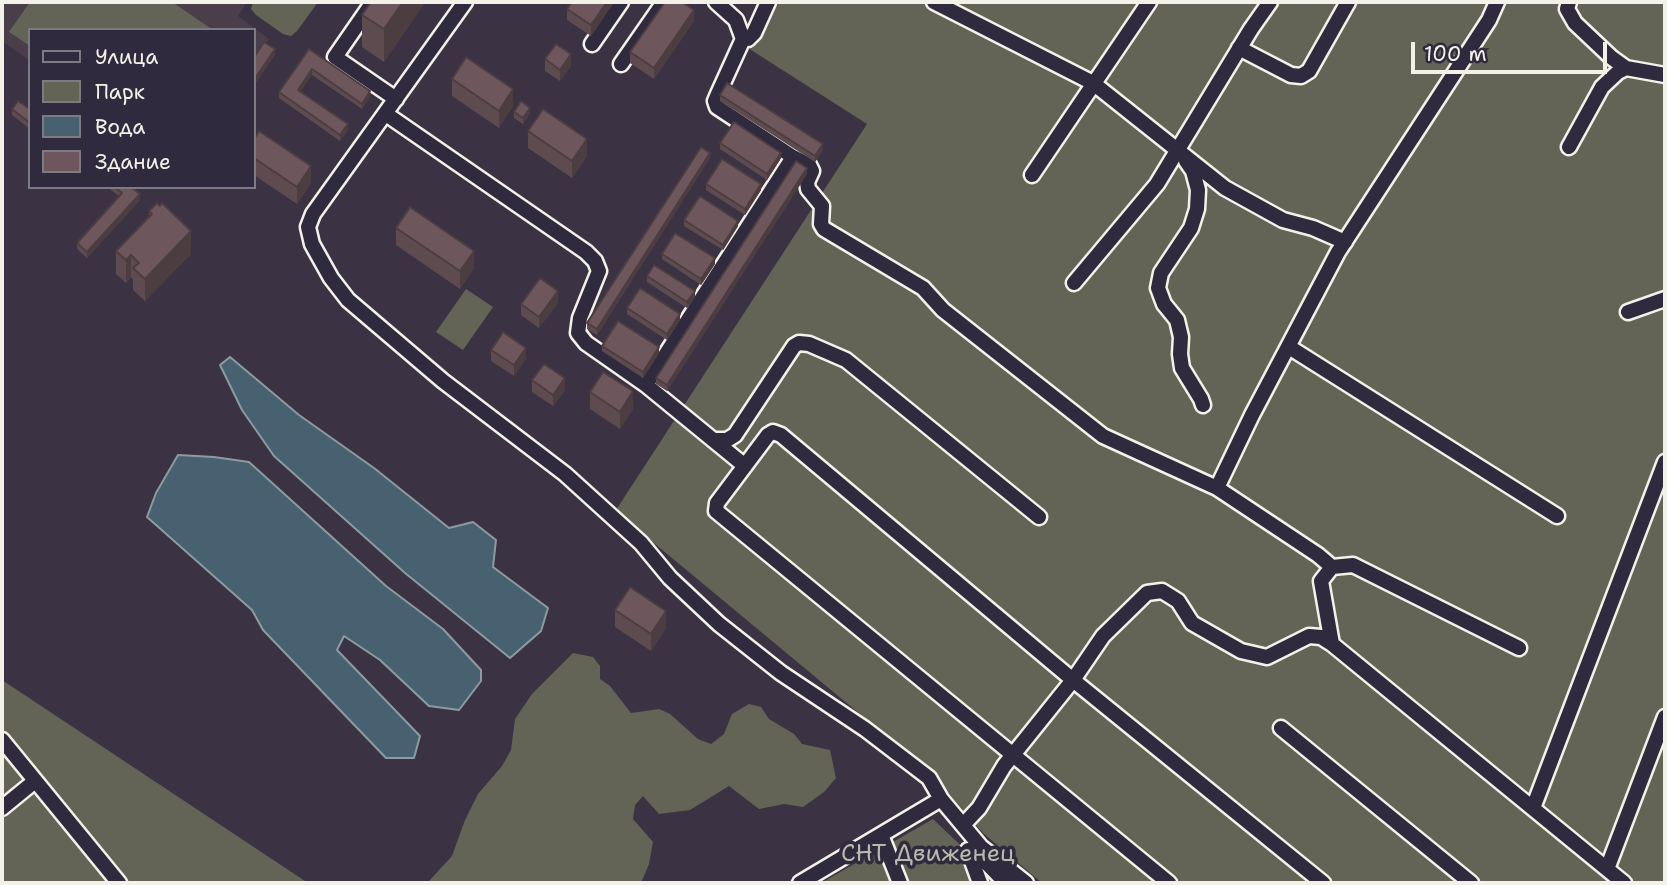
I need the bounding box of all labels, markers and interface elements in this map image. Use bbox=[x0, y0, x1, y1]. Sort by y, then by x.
legend bbox=[28, 28, 256, 189]
scale bar bbox=[1415, 28, 1611, 72]
text: 100 m bbox=[1424, 40, 1487, 68]
text: Улица bbox=[95, 43, 158, 71]
text: Парк bbox=[95, 78, 145, 106]
text: Вода bbox=[95, 113, 145, 141]
text: Здание bbox=[95, 148, 171, 176]
park label: СНТ Движенец bbox=[841, 841, 1015, 869]

